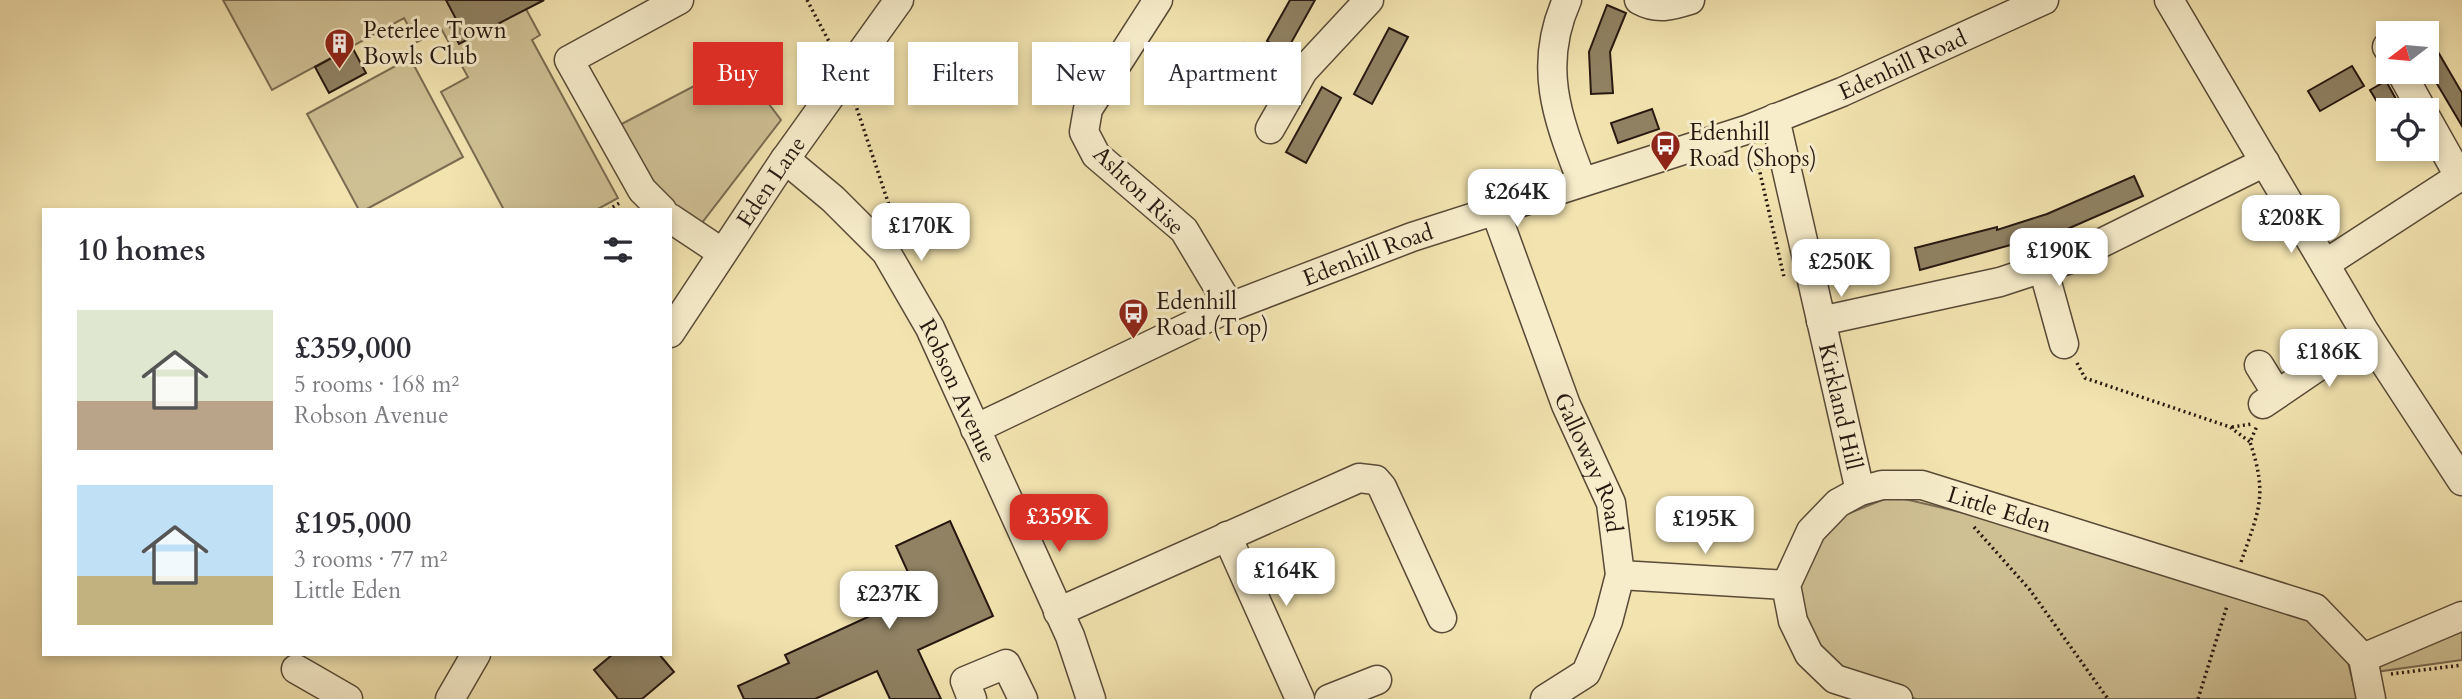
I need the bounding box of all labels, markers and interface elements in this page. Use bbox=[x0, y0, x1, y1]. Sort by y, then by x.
place label: Peterlee Town Bowls Club bbox=[363, 15, 507, 72]
north arrow bbox=[2376, 21, 2440, 84]
map controls bbox=[2376, 21, 2439, 161]
street label: Edenhill Road bbox=[1834, 22, 1972, 108]
building icon: Peterlee Town Bowls Club bbox=[323, 26, 357, 70]
chip: Buy bbox=[693, 42, 783, 105]
chip: Rent bbox=[797, 42, 894, 105]
chip: Filters bbox=[908, 42, 1018, 105]
chip: New bbox=[1032, 42, 1130, 105]
chip: Apartment bbox=[1144, 42, 1301, 105]
button: locate bbox=[2376, 98, 2439, 161]
place label: Edenhill Road (Shops) bbox=[1689, 117, 1817, 174]
bus stop icon: Edenhill Road (Shops) bbox=[1649, 128, 1683, 172]
street label: Eden Lane bbox=[729, 130, 813, 233]
street label: Ashton Rise bbox=[1086, 139, 1191, 242]
pin: £264K bbox=[1468, 170, 1566, 229]
text: £264K bbox=[1484, 176, 1550, 207]
pin: £208K bbox=[2242, 196, 2340, 255]
text: £208K bbox=[2258, 202, 2324, 233]
pin: £170K bbox=[872, 204, 970, 263]
text: £170K bbox=[888, 210, 954, 241]
street label: Edenhill Road bbox=[1298, 216, 1438, 294]
pin: £190K bbox=[2010, 229, 2108, 288]
text: 10 homes bbox=[77, 230, 206, 271]
icon: filters bbox=[599, 231, 637, 269]
text: £190K bbox=[2026, 235, 2092, 266]
pin: £250K bbox=[1792, 240, 1890, 299]
text: £250K bbox=[1808, 246, 1874, 277]
place label: Edenhill Road (Top) bbox=[1156, 286, 1269, 343]
bus stop icon: Edenhill Road (Top) bbox=[1116, 297, 1150, 341]
street label: Robson Avenue bbox=[912, 313, 1004, 468]
text: £359,000 bbox=[294, 328, 411, 369]
pin: £186K bbox=[2280, 330, 2378, 389]
text: £186K bbox=[2296, 336, 2362, 367]
icon: home bbox=[133, 338, 217, 422]
street label: Kirkland Hill bbox=[1811, 340, 1870, 473]
text: 5 rooms · 168 m² bbox=[294, 369, 459, 400]
street label: Galloway Road bbox=[1547, 388, 1630, 535]
text: Robson Avenue bbox=[294, 400, 449, 431]
street label: Little Eden bbox=[1943, 479, 2055, 541]
pin: £359K bbox=[1010, 494, 1108, 554]
pin: £195K bbox=[1656, 496, 1754, 556]
text: £359K bbox=[1026, 501, 1092, 532]
text: £195,000 bbox=[294, 503, 411, 544]
text: £195K bbox=[1672, 503, 1738, 534]
icon: home bbox=[133, 513, 217, 597]
text: 3 rooms · 77 m² bbox=[294, 544, 447, 575]
pin: £164K bbox=[1237, 548, 1335, 608]
text: £164K bbox=[1253, 555, 1319, 586]
pin: £237K bbox=[840, 572, 938, 631]
text: Little Eden bbox=[294, 575, 401, 606]
text: £237K bbox=[856, 578, 922, 609]

